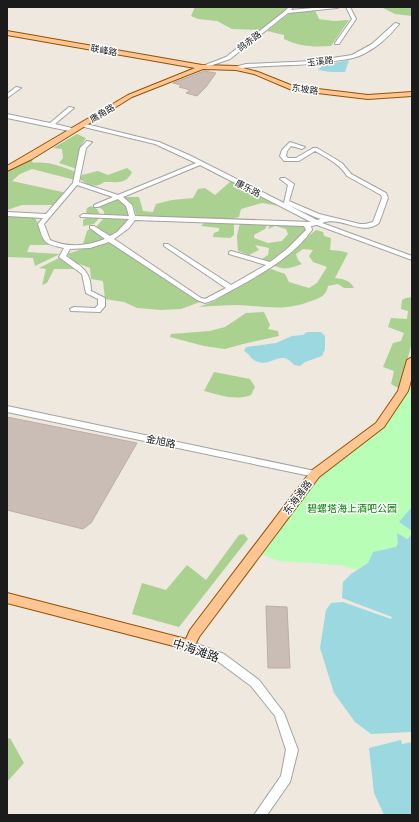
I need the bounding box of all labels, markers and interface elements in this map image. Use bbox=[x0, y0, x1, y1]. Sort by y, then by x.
street label: 鸽赤路 bbox=[235, 28, 263, 54]
street label: 联峰路 bbox=[90, 42, 118, 58]
street label: 玉溪路 bbox=[306, 54, 334, 68]
street label: 东坡路 bbox=[291, 82, 319, 96]
street label: 鹰角路 bbox=[88, 101, 116, 125]
street label: 康乐路 bbox=[233, 177, 263, 199]
street label: 金旭路 bbox=[145, 432, 177, 450]
street label: 东海滩路 bbox=[280, 477, 314, 517]
park label: 碧螺塔海上酒吧公园 bbox=[307, 502, 397, 514]
street label: 中海滩路 bbox=[171, 635, 221, 665]

